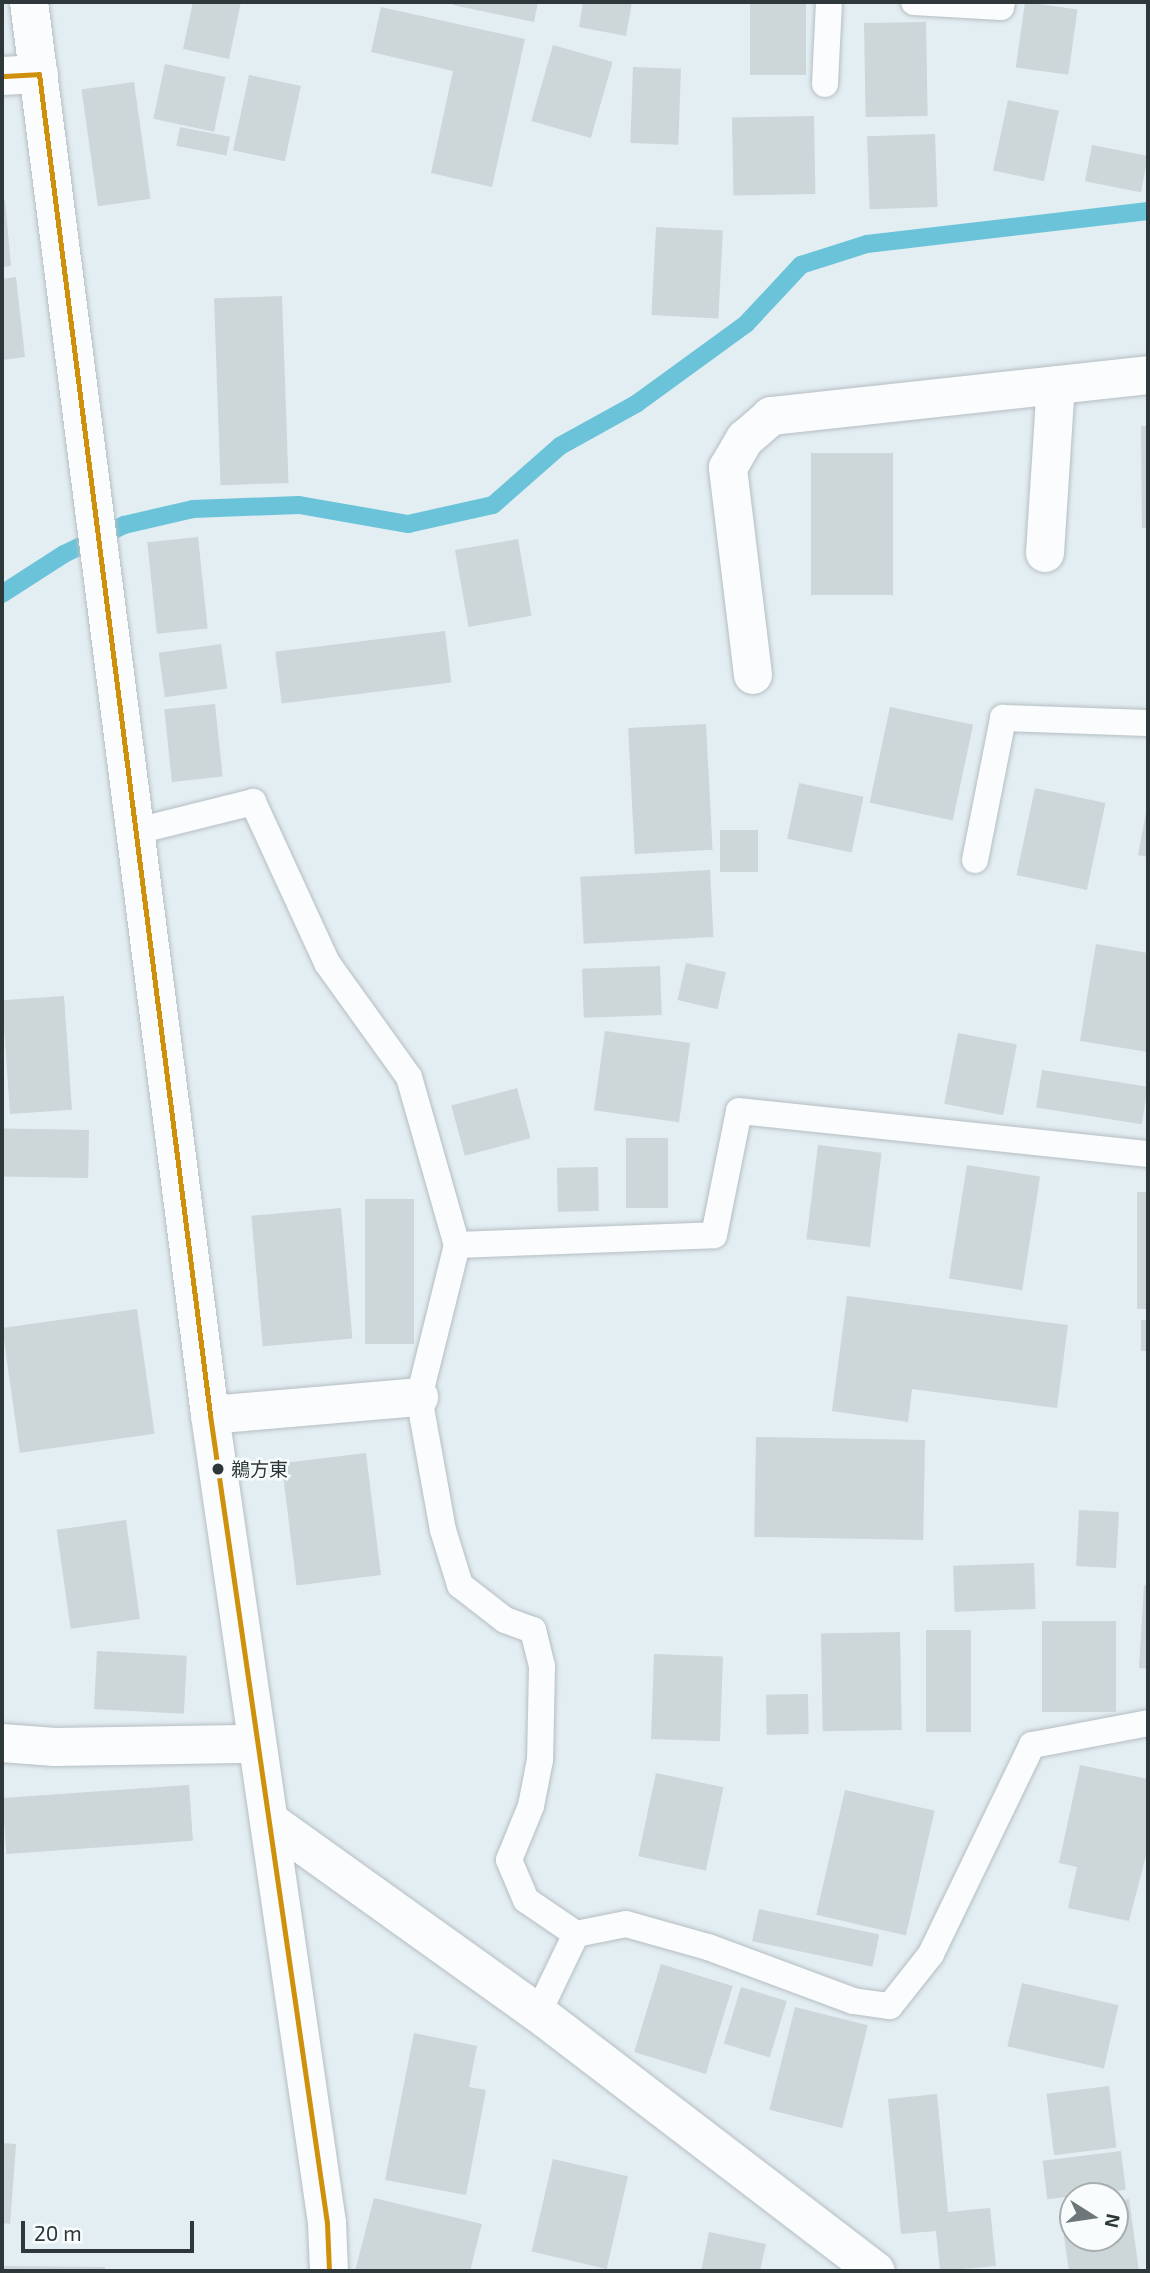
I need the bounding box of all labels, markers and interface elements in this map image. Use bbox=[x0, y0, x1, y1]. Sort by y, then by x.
place label: 鵜方東 bbox=[231, 1458, 288, 1480]
marker: 鵜方東 bbox=[211, 1462, 225, 1476]
north arrow bbox=[1059, 2182, 1129, 2252]
scale bar bbox=[24, 2206, 198, 2250]
text: N bbox=[1100, 2212, 1126, 2230]
text: 20 m bbox=[34, 2220, 82, 2245]

